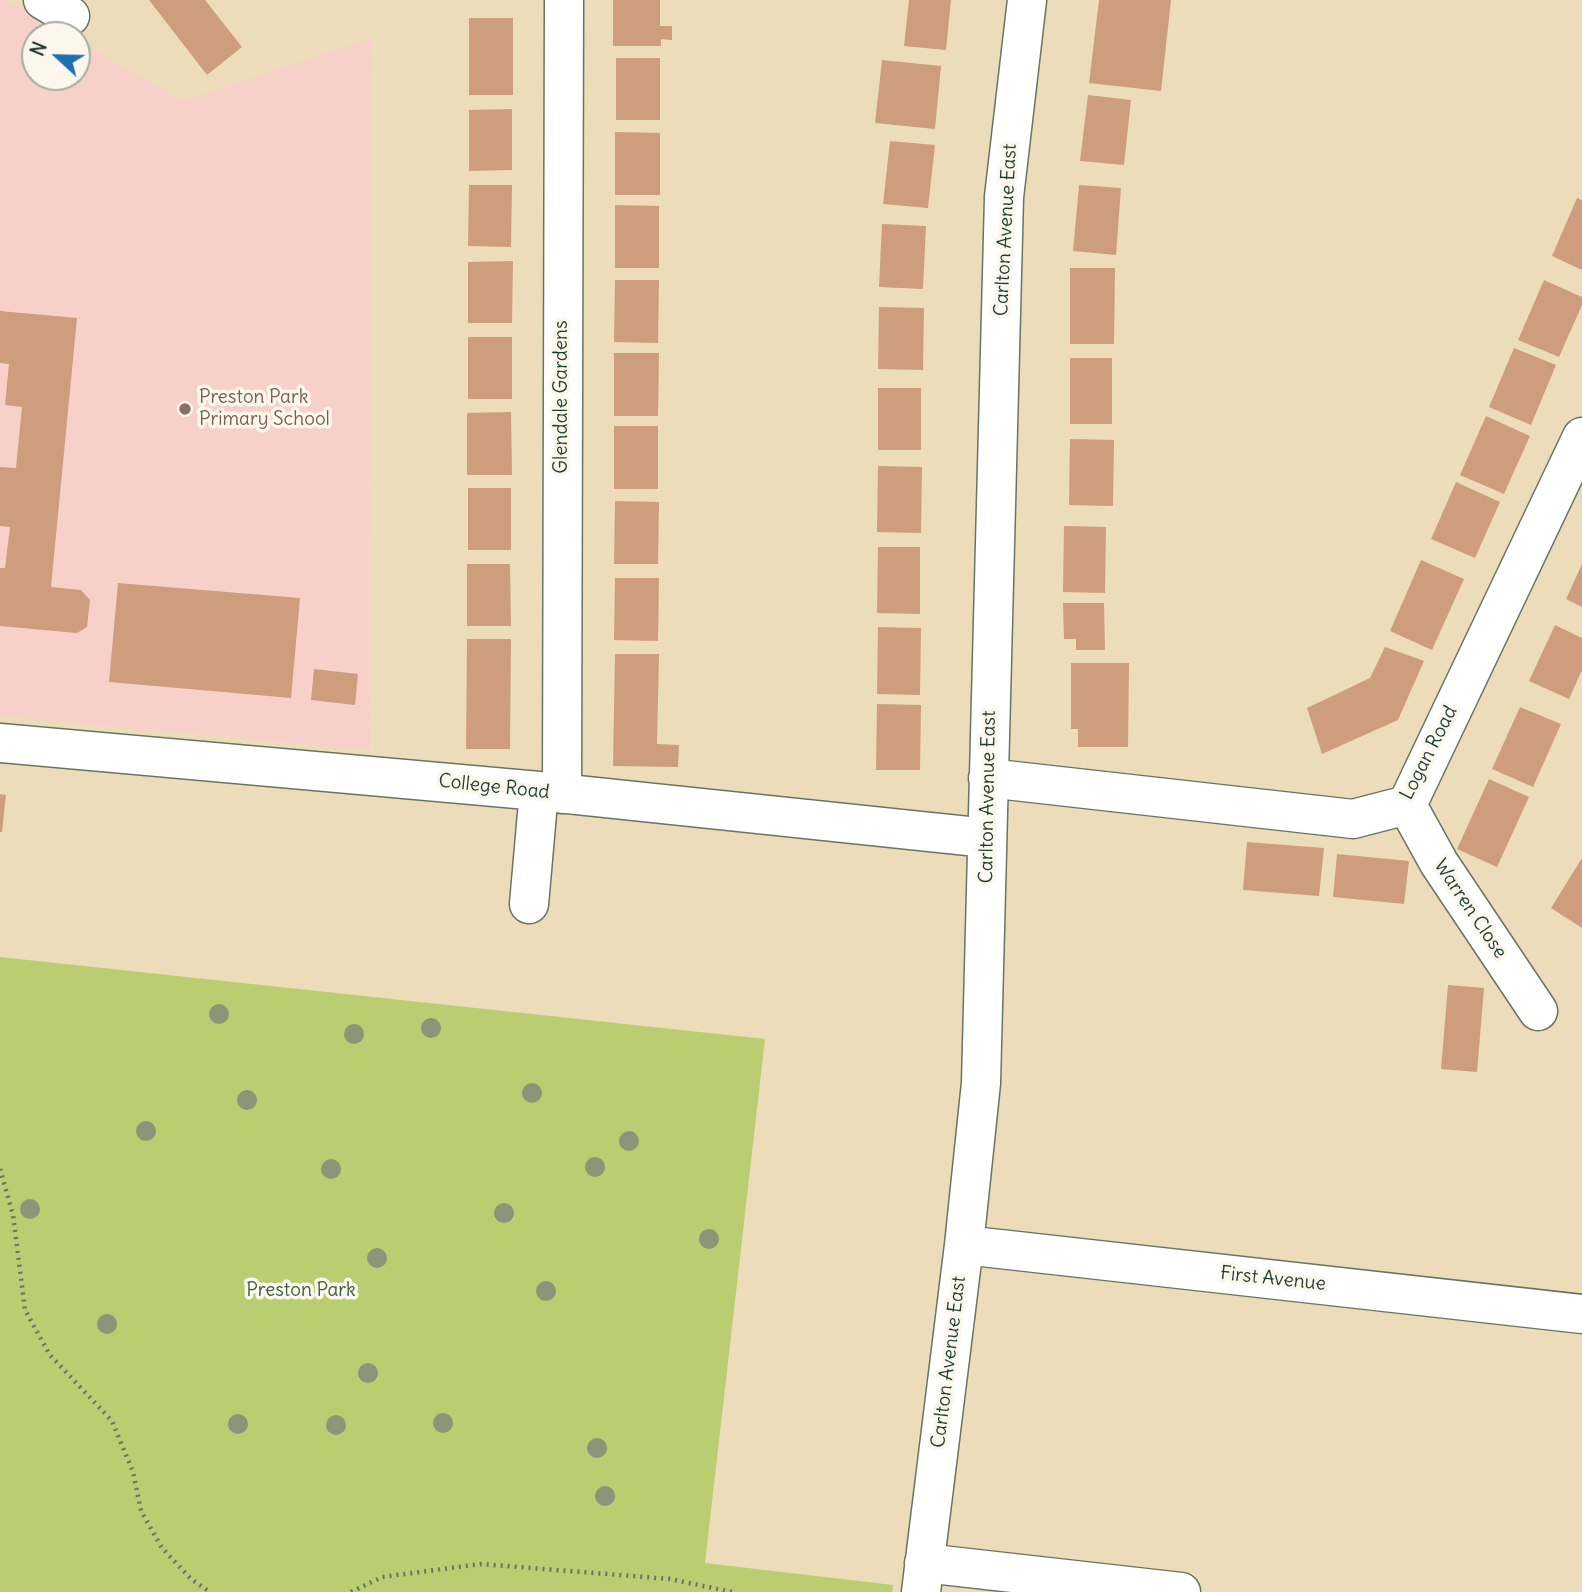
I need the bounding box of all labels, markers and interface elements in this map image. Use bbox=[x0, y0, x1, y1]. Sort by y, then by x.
north arrow bbox=[21, 21, 91, 91]
text: N bbox=[25, 38, 52, 59]
street label: Carlton Avenue East bbox=[990, 143, 1022, 317]
street label: Glendale Gardens bbox=[551, 320, 573, 474]
place label: Preston Park Primary School bbox=[199, 387, 330, 431]
marker: Preston Park Primary School bbox=[177, 401, 193, 417]
street label: Logan Road bbox=[1396, 702, 1462, 804]
street label: Carlton Avenue East bbox=[975, 710, 1001, 884]
street label: College Road bbox=[437, 770, 551, 804]
street label: Warren Close bbox=[1429, 855, 1511, 963]
street label: First Avenue bbox=[1219, 1262, 1327, 1296]
street label: Carlton Avenue East bbox=[927, 1275, 971, 1449]
park label: Preston Park bbox=[246, 1280, 356, 1302]

